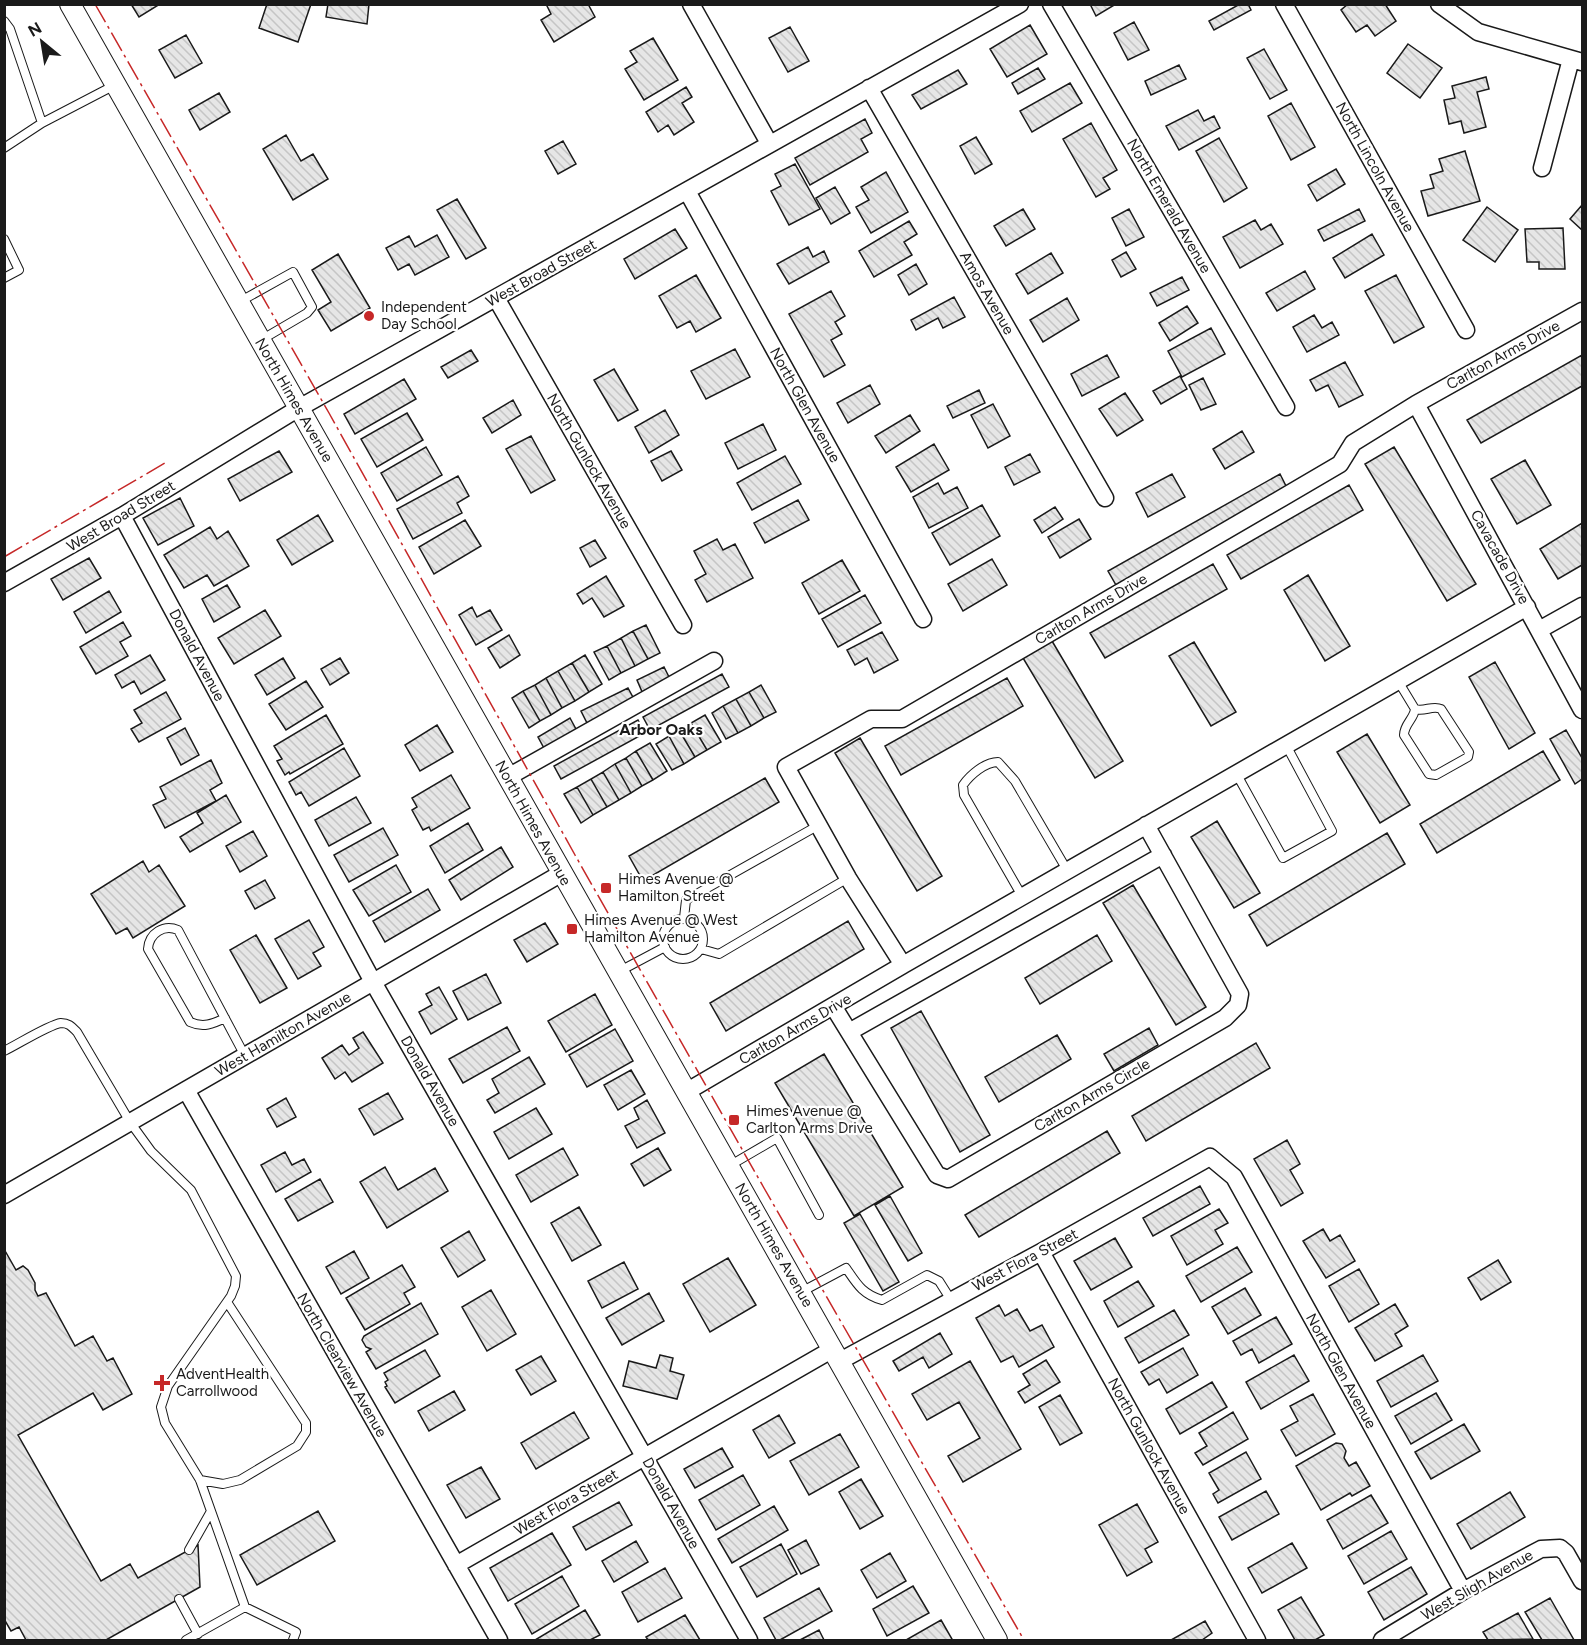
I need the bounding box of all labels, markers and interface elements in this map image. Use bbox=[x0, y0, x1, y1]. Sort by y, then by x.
north arrow bbox=[12, 12, 72, 72]
text: N bbox=[25, 18, 45, 41]
street label: North Lincoln Avenue bbox=[1332, 99, 1418, 235]
street label: North Emerald Avenue bbox=[1123, 136, 1215, 276]
street label: West Broad Street bbox=[483, 235, 600, 311]
street label: Amos Avenue bbox=[956, 248, 1018, 338]
place label: Independent Day School bbox=[381, 298, 467, 333]
marker: Independent Day School bbox=[362, 309, 376, 323]
street label: Carlton Arms Drive bbox=[1443, 316, 1563, 394]
street label: North Himes Avenue bbox=[251, 335, 337, 465]
street label: North Glen Avenue bbox=[766, 344, 844, 466]
street label: North Gunlock Avenue bbox=[543, 390, 635, 532]
street label: West Broad Street bbox=[63, 476, 179, 556]
street label: Cavacade Drive bbox=[1467, 507, 1533, 607]
street label: Carlton Arms Drive bbox=[1032, 570, 1150, 648]
street label: Donald Avenue bbox=[165, 606, 229, 704]
district label: Arbor Oaks bbox=[619, 720, 703, 739]
street label: North Himes Avenue bbox=[491, 757, 575, 889]
place label: Himes Avenue @ Hamilton Street bbox=[618, 870, 734, 905]
marker: Himes Avenue @ Hamilton Street bbox=[599, 881, 613, 895]
place label: Himes Avenue @ West Hamilton Avenue bbox=[584, 911, 738, 946]
marker: Himes Avenue @ West Hamilton Avenue bbox=[565, 922, 579, 936]
street label: West Hamilton Avenue bbox=[212, 988, 354, 1080]
street label: Carlton Arms Drive bbox=[736, 990, 854, 1068]
street label: Donald Avenue bbox=[397, 1033, 463, 1129]
street label: Carlton Arms Circle bbox=[1031, 1054, 1153, 1136]
place label: Himes Avenue @ Carlton Arms Drive bbox=[746, 1102, 873, 1137]
marker: Himes Avenue @ Carlton Arms Drive bbox=[727, 1113, 741, 1127]
street label: North Himes Avenue bbox=[731, 1180, 817, 1310]
street label: West Flora Street bbox=[969, 1224, 1081, 1295]
street label: North Clearview Avenue bbox=[293, 1290, 391, 1440]
street label: North Glen Avenue bbox=[1302, 1310, 1380, 1432]
place label: AdventHealth Carrollwood bbox=[176, 1365, 269, 1400]
marker: AdventHealth Carrollwood bbox=[153, 1374, 171, 1392]
street label: North Gunlock Avenue bbox=[1104, 1375, 1194, 1517]
street label: Donald Avenue bbox=[639, 1454, 703, 1552]
street label: West Flora Street bbox=[511, 1465, 621, 1539]
street label: West Sligh Avenue bbox=[1418, 1546, 1536, 1624]

